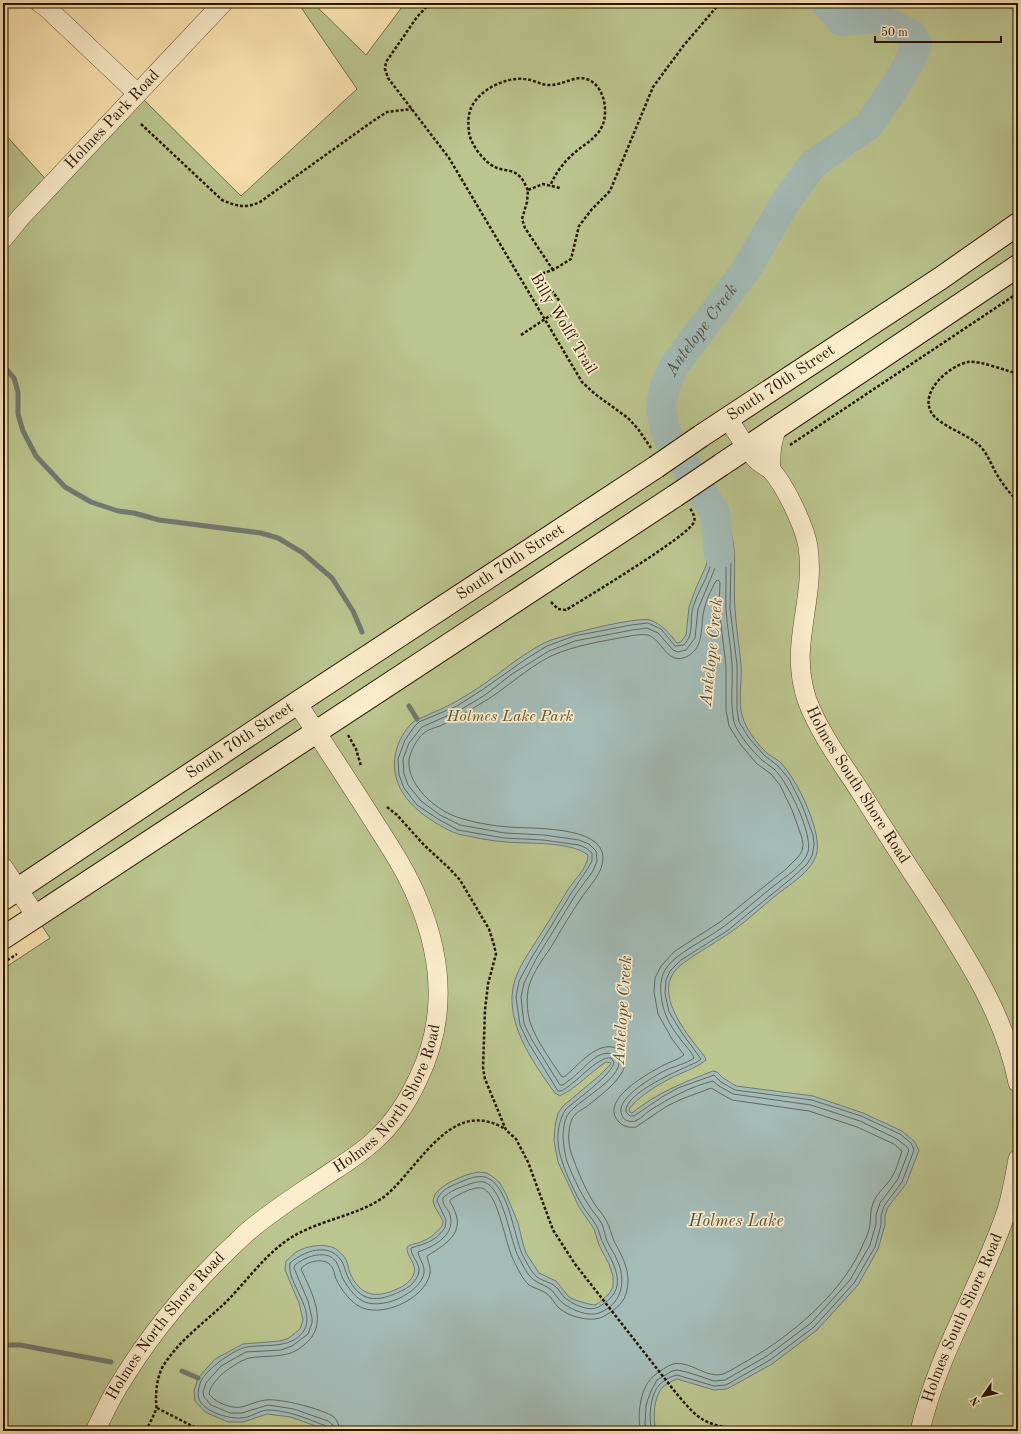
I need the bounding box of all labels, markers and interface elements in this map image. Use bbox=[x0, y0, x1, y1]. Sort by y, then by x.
scale bar bbox=[875, 18, 1001, 44]
text: 50 m bbox=[881, 26, 908, 39]
street label: Holmes Park Road bbox=[62, 67, 163, 172]
street label: Billy Wolff Trail bbox=[527, 271, 599, 377]
water label: Antelope Creek bbox=[662, 281, 741, 379]
street label: South 70th Street bbox=[725, 342, 838, 424]
street label: South 70th Street bbox=[454, 521, 568, 604]
water label: Antelope Creek bbox=[698, 597, 726, 708]
street label: South 70th Street bbox=[184, 699, 297, 782]
street label: Holmes South Shore Road bbox=[803, 704, 912, 867]
park label: Holmes Lake Park bbox=[446, 709, 574, 725]
water label: Antelope Creek bbox=[611, 955, 635, 1066]
street label: Holmes North Shore Road bbox=[330, 1023, 444, 1177]
water label: Holmes Lake bbox=[688, 1213, 783, 1230]
street label: Holmes South Shore Road bbox=[920, 1231, 1006, 1405]
street label: Holmes North Shore Road bbox=[104, 1250, 228, 1403]
north arrow bbox=[963, 1376, 1003, 1416]
text: N bbox=[969, 1394, 983, 1407]

